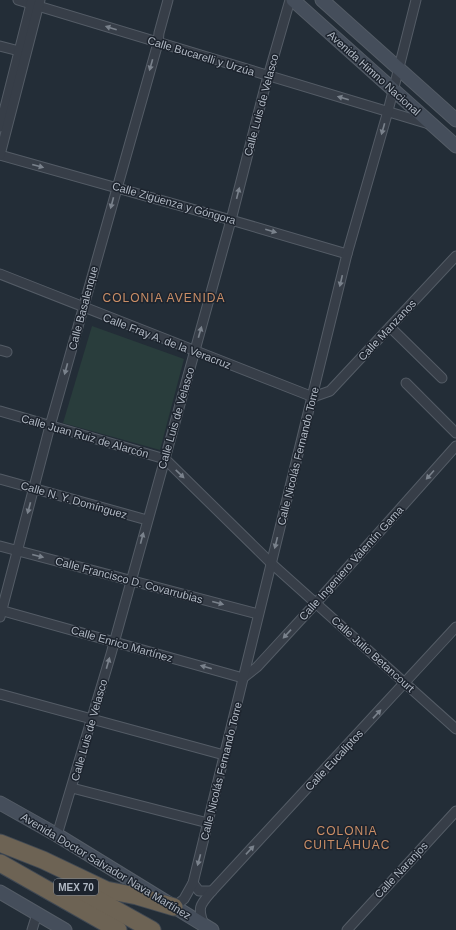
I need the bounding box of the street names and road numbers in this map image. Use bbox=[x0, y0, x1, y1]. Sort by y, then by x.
street label: Avenida Himno Nacional bbox=[325, 28, 423, 118]
street label: Calle Bucarelli y Urzúa bbox=[146, 34, 257, 78]
street label: Calle Luis de Velasco bbox=[242, 53, 280, 157]
street label: Calle Zigüenza y Góngora bbox=[111, 180, 238, 227]
street label: Calle Basalenque bbox=[66, 265, 100, 351]
street label: Calle Manzanos bbox=[356, 297, 419, 363]
street label: Calle Fray A. de la Veracruz bbox=[101, 311, 233, 371]
street label: Calle Luis de Velasco bbox=[156, 366, 196, 470]
street label: Calle Nicolás Fernando Torre bbox=[275, 386, 321, 526]
street label: Calle Juan Ruiz de Alarcón bbox=[20, 412, 150, 460]
street label: Calle N. Y. Domínguez bbox=[19, 479, 129, 521]
street label: Calle Ingeniero Valentín Gama bbox=[296, 503, 406, 623]
street label: Calle Francisco D. Covarrubias bbox=[54, 555, 205, 606]
street label: Calle Julio Betancourt bbox=[329, 614, 417, 694]
street label: Calle Enrico Martínez bbox=[70, 624, 174, 664]
street label: Calle Luis de Velasco bbox=[69, 678, 109, 782]
street label: Calle Nicolás Fernando Torre bbox=[198, 701, 244, 841]
street label: Calle Eucaliptos bbox=[303, 727, 366, 793]
street label: Avenida Doctor Salvador Nava Martínez bbox=[19, 810, 193, 922]
street label: Calle Naranjos bbox=[372, 839, 430, 900]
road number: MEX 70 bbox=[54, 879, 98, 895]

